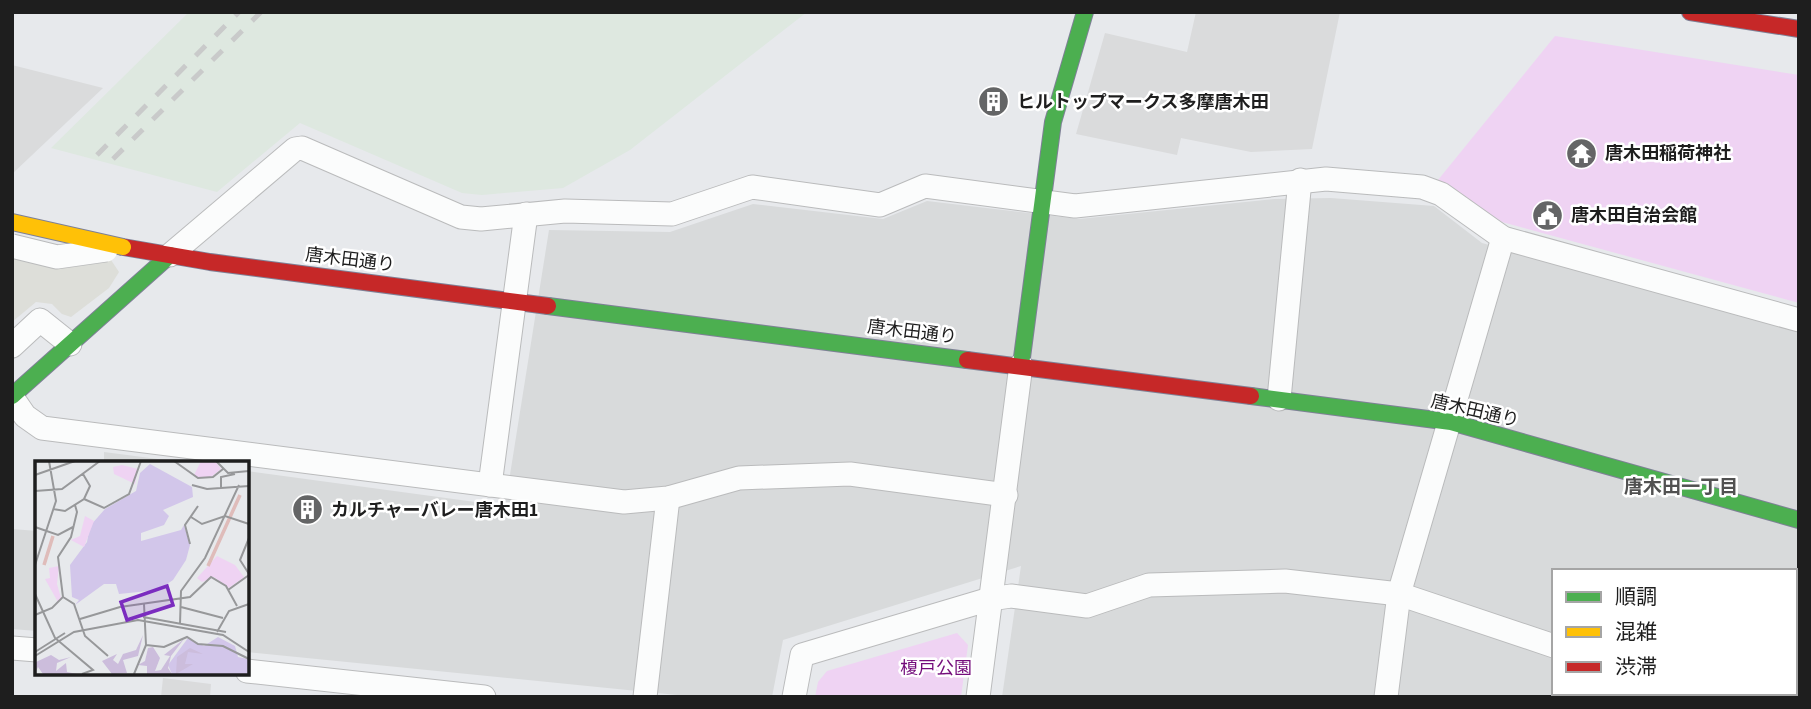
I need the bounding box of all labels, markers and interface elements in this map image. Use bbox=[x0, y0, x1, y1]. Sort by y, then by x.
building icon: ヒルトップマークス多摩唐木田 bbox=[977, 85, 1011, 119]
place label: ヒルトップマークス多摩唐木田 bbox=[1017, 90, 1268, 115]
temple icon: 唐木田稲荷神社 bbox=[1565, 136, 1599, 170]
place label: 唐木田稲荷神社 bbox=[1605, 141, 1731, 166]
public building icon: 唐木田自治会館 bbox=[1531, 198, 1565, 232]
place label: 唐木田自治会館 bbox=[1571, 203, 1697, 228]
street label: 唐木田通り bbox=[304, 242, 396, 278]
street label: 唐木田通り bbox=[866, 314, 958, 350]
street label: 唐木田通り bbox=[1428, 389, 1522, 433]
inset map bbox=[35, 461, 248, 674]
district label: 唐木田一丁目 bbox=[1624, 474, 1738, 501]
building icon: カルチャーバレー唐木田1 bbox=[291, 493, 325, 527]
place label: カルチャーバレー唐木田1 bbox=[331, 498, 538, 523]
legend bbox=[1552, 569, 1797, 695]
text: 順調 bbox=[1615, 582, 1657, 612]
text: 混雑 bbox=[1615, 617, 1657, 647]
text: 渋滞 bbox=[1615, 652, 1657, 682]
park label: 榎戸公園 bbox=[900, 656, 972, 681]

